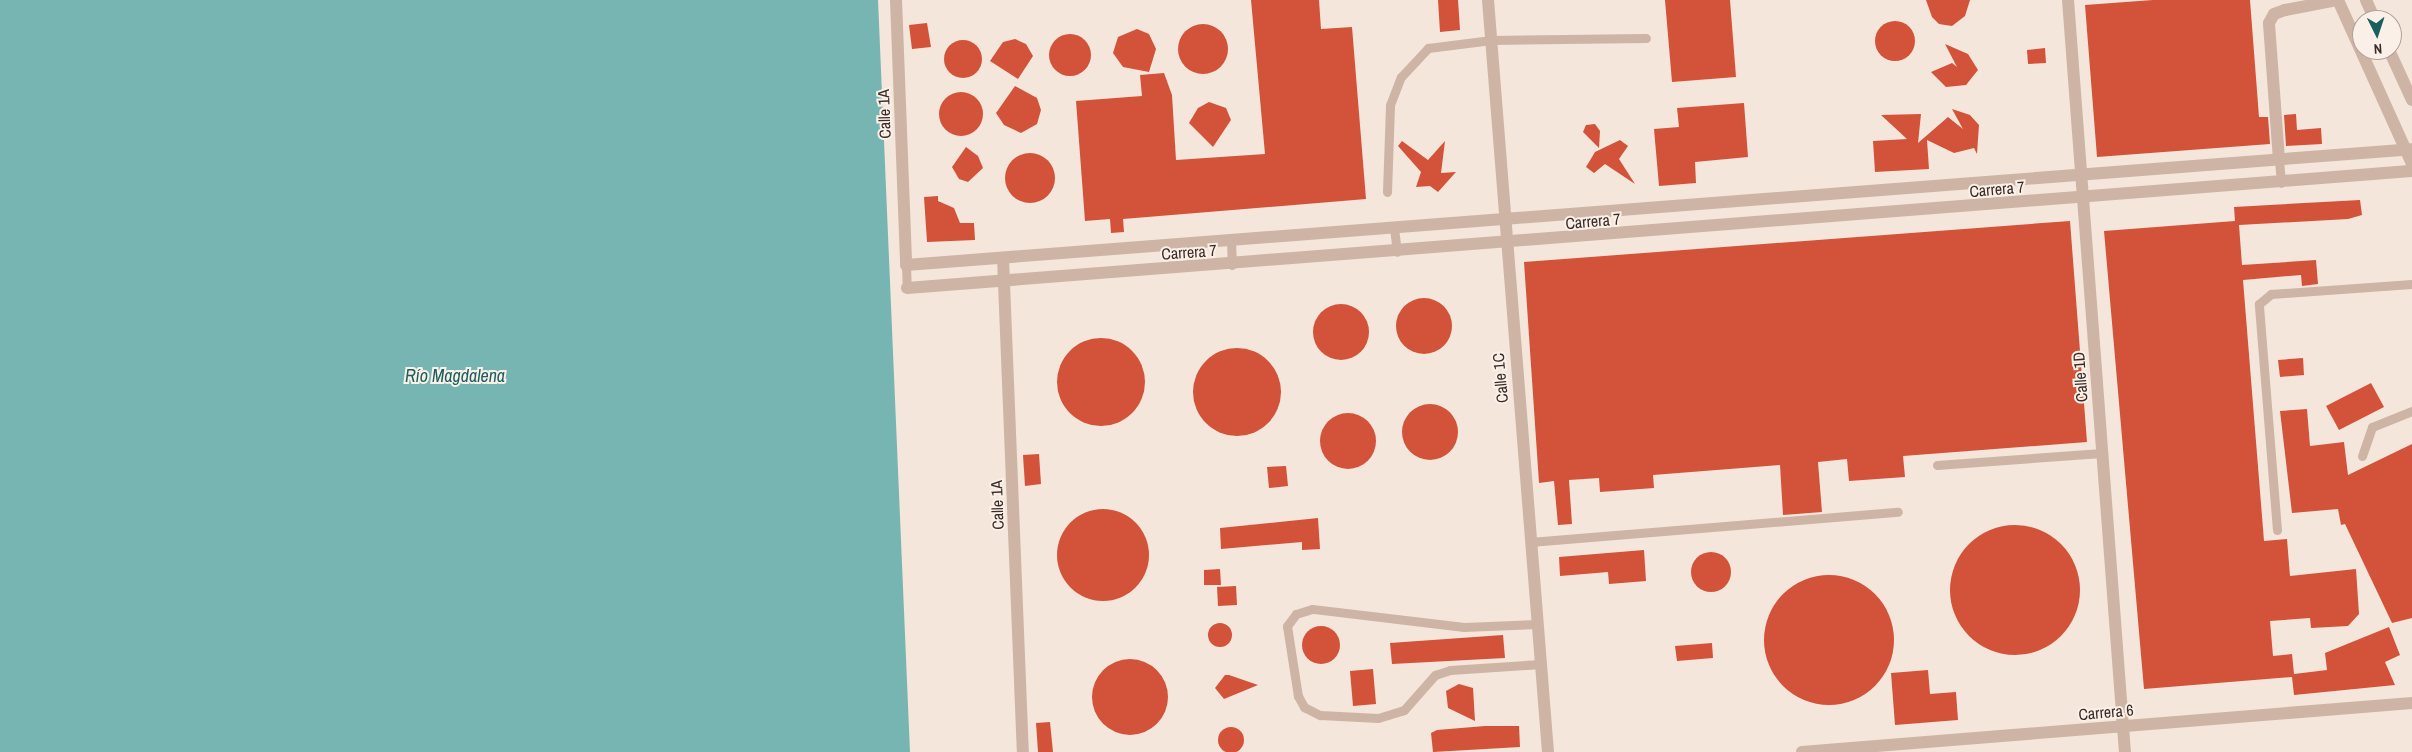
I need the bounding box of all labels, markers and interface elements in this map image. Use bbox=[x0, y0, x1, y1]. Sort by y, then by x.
north arrow bbox=[2352, 10, 2402, 60]
text: N bbox=[2373, 40, 2383, 58]
street label: Calle 1A bbox=[874, 89, 894, 139]
street label: Carrera 7 bbox=[1969, 177, 2025, 201]
street label: Carrera 7 bbox=[1565, 209, 1621, 233]
street label: Carrera 7 bbox=[1161, 240, 1217, 264]
street label: Calle 1D bbox=[2069, 351, 2091, 403]
street label: Calle 1C bbox=[1488, 352, 1512, 404]
water label: Río Magdalena bbox=[405, 365, 505, 387]
street label: Calle 1A bbox=[987, 480, 1007, 530]
street label: Carrera 6 bbox=[2078, 700, 2134, 724]

